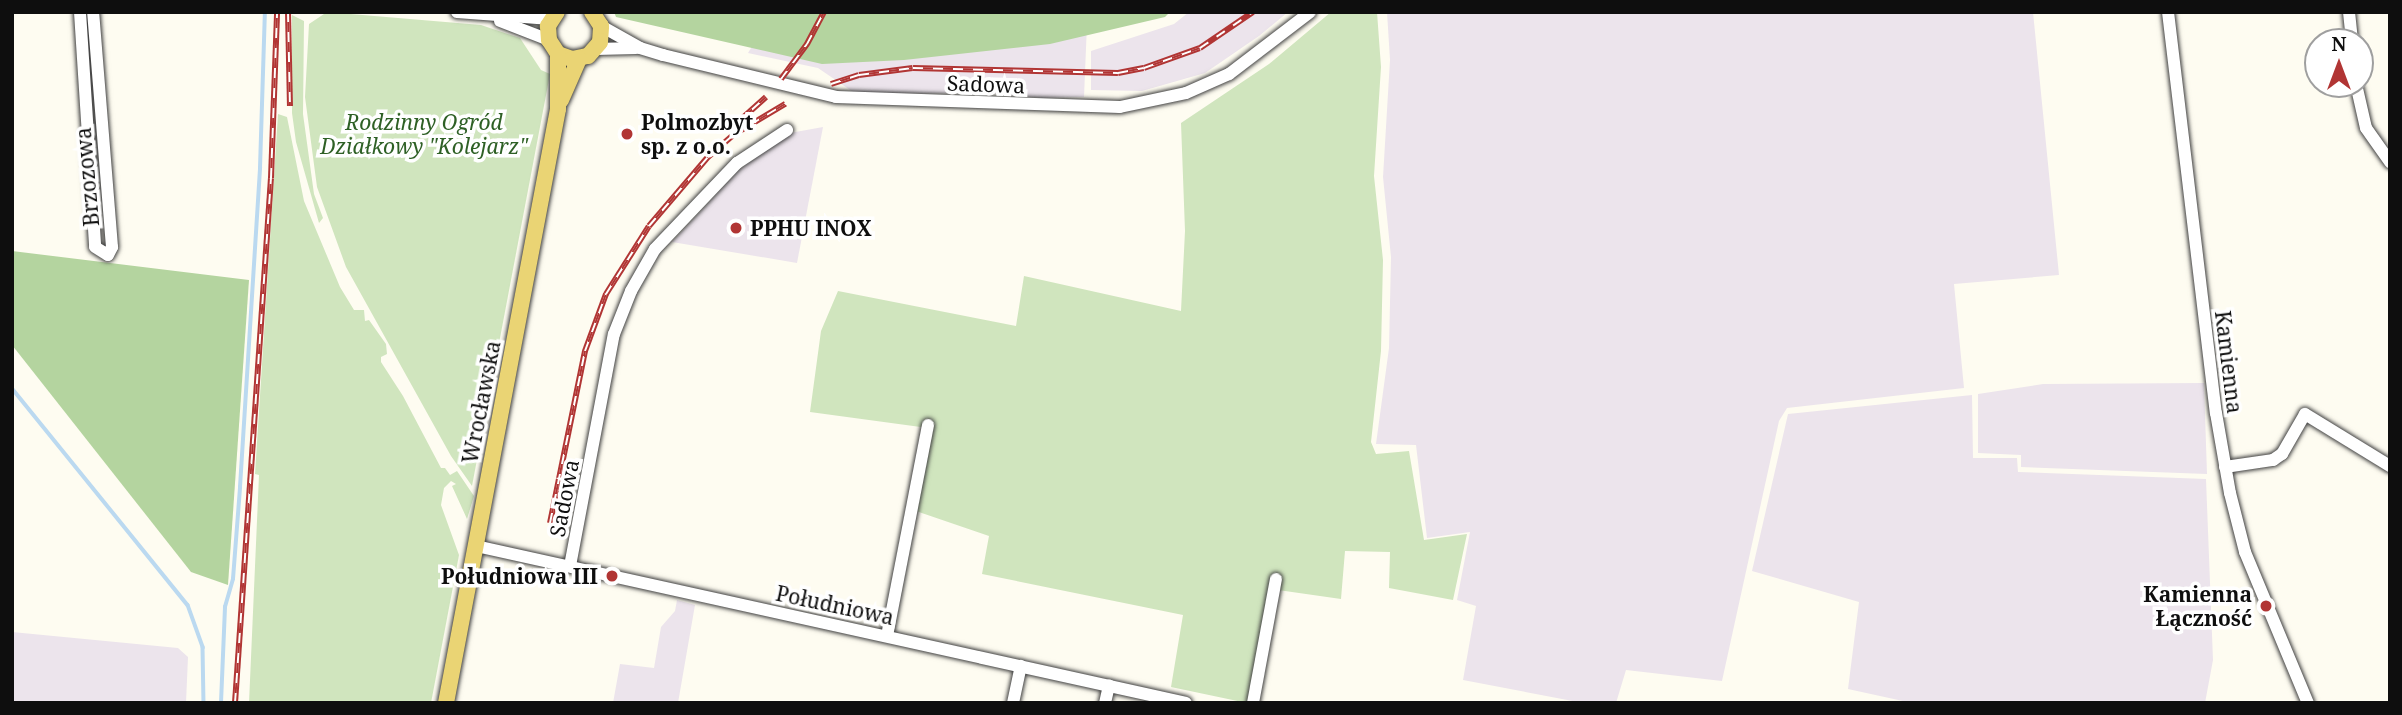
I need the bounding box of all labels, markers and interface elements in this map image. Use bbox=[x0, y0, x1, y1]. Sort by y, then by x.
north arrow bbox=[2304, 28, 2374, 98]
text: N bbox=[2332, 31, 2346, 57]
street label: Sadowa bbox=[946, 70, 1026, 98]
park label: Rodzinny Ogród Działkowy "Kolejarz" bbox=[320, 109, 528, 159]
place label: Polmozbyt sp. z o.o. bbox=[641, 109, 753, 159]
street label: Brzozowa bbox=[70, 126, 104, 228]
marker: Polmozbyt sp. z o.o. bbox=[619, 126, 635, 142]
place label: PPHU INOX bbox=[750, 215, 872, 241]
marker: PPHU INOX bbox=[728, 220, 744, 236]
street label: Kamienna bbox=[2210, 309, 2248, 415]
street label: Wrocławska bbox=[457, 338, 505, 466]
street label: Sadowa bbox=[544, 457, 584, 539]
place label: Południowa III bbox=[441, 563, 598, 589]
marker: Południowa III bbox=[604, 568, 620, 584]
street label: Południowa bbox=[774, 580, 896, 630]
place label: Kamienna Łączność bbox=[2143, 581, 2252, 631]
marker: Kamienna Łączność bbox=[2258, 598, 2274, 614]

